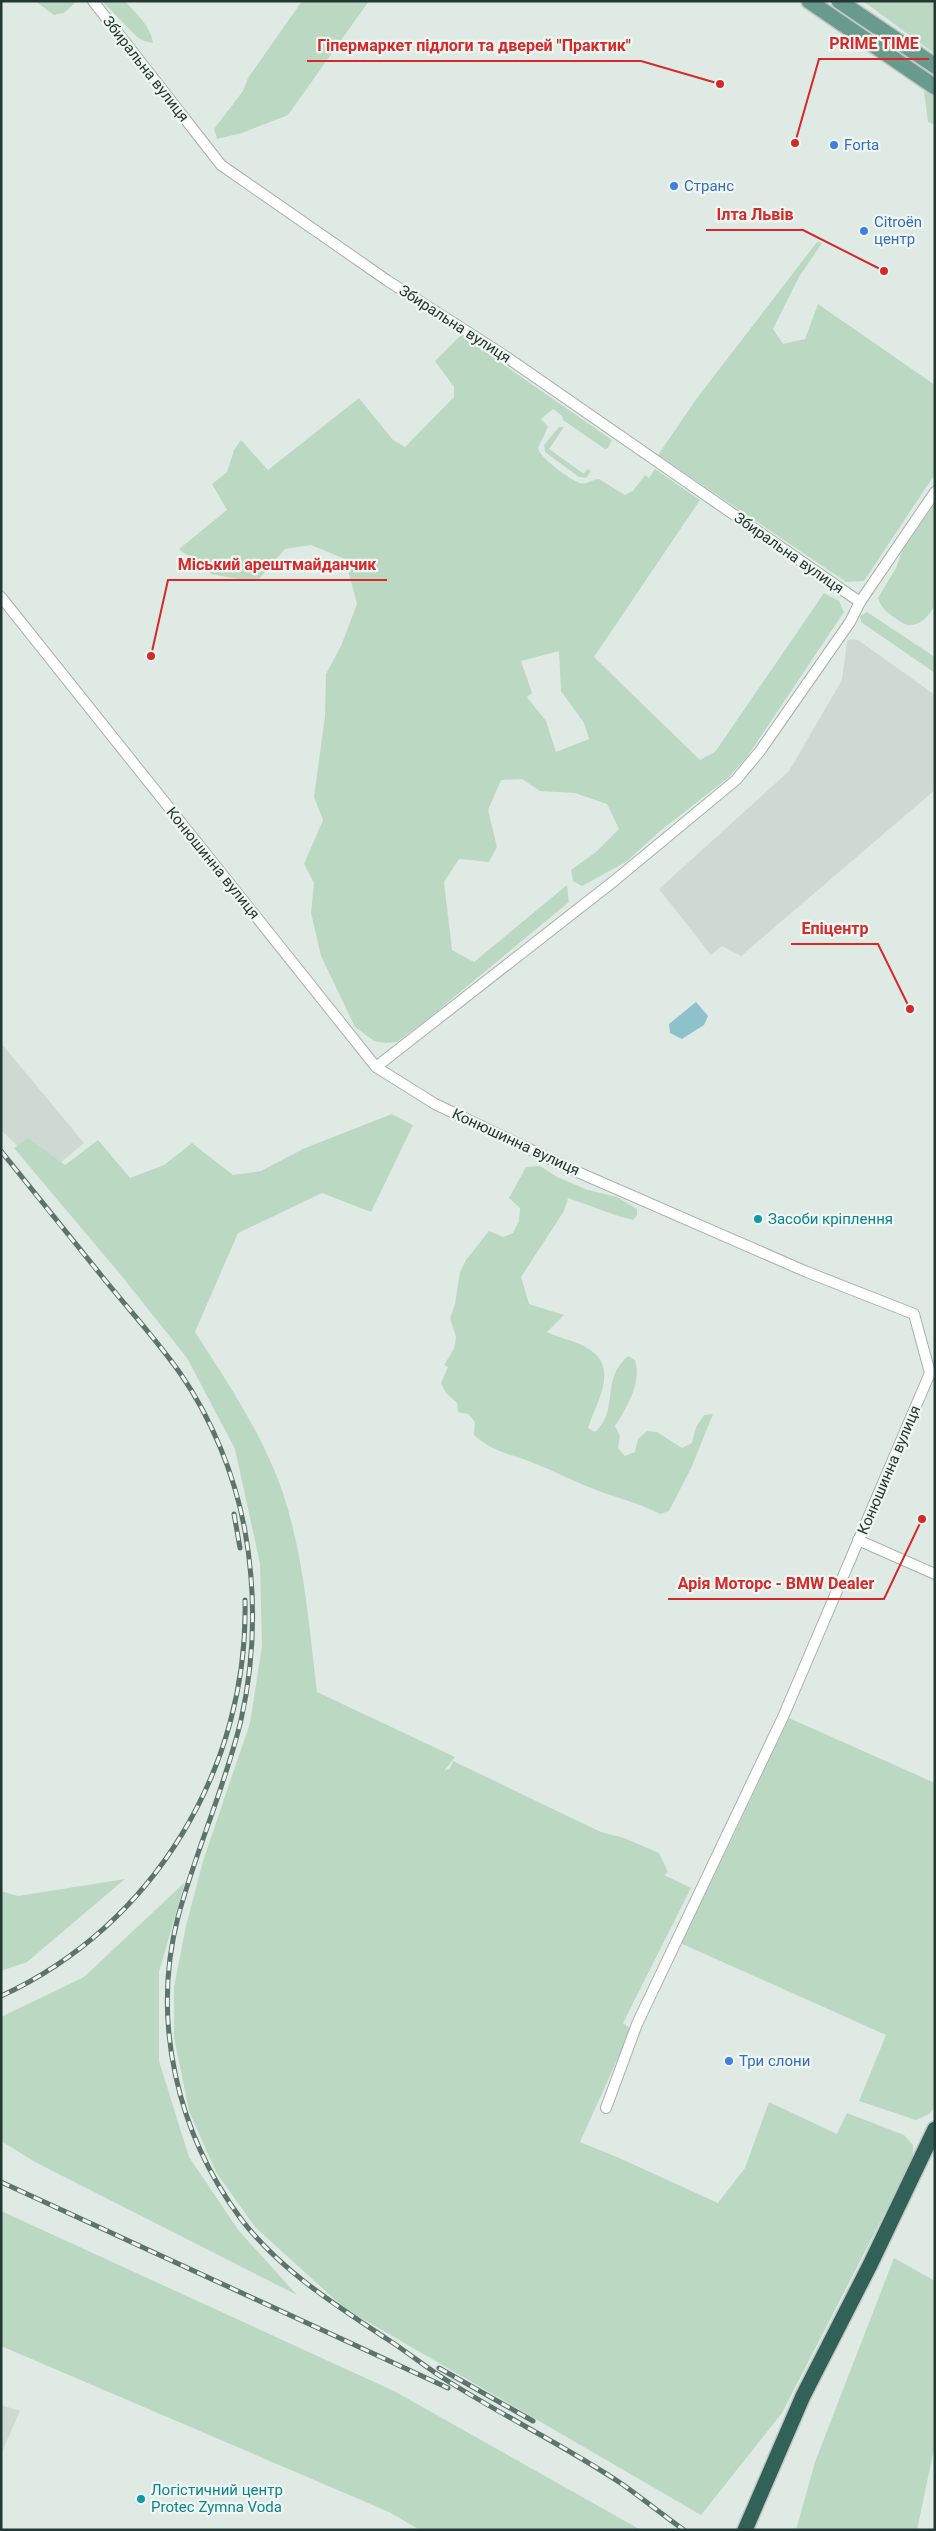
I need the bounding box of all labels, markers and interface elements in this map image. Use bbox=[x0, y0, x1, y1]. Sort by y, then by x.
street label: Збиральна вулиця bbox=[99, 12, 193, 126]
callout: PRIME TIME bbox=[819, 28, 929, 59]
callout: Гіпермаркет підлоги та дверей "Практик" bbox=[307, 30, 641, 61]
text: PRIME TIME bbox=[829, 34, 919, 53]
text: Гіпермаркет підлоги та дверей "Практик" bbox=[317, 36, 631, 55]
place label: Forta bbox=[844, 136, 879, 154]
marker: Forta bbox=[828, 139, 840, 151]
place label: Странс bbox=[684, 177, 734, 195]
marker: Странс bbox=[668, 180, 680, 192]
callout: Ілта Львів bbox=[706, 199, 803, 230]
text: Ілта Львів bbox=[716, 205, 794, 224]
place label: Citroën центр bbox=[874, 213, 922, 248]
marker: Citroën центр bbox=[858, 225, 870, 237]
street label: Збиральна вулиця bbox=[396, 281, 514, 367]
street label: Збиральна вулиця bbox=[731, 508, 847, 598]
callout: Міський арештмайданчик bbox=[168, 549, 387, 580]
text: Міський арештмайданчик bbox=[178, 555, 377, 574]
street label: Конюшинна вулиця bbox=[162, 803, 264, 923]
callout: Епіцентр bbox=[791, 913, 878, 944]
text: Епіцентр bbox=[802, 919, 868, 938]
street label: Конюшинна вулиця bbox=[449, 1105, 583, 1179]
place label: Засоби кріплення bbox=[768, 1210, 893, 1228]
marker: Засоби кріплення bbox=[752, 1213, 764, 1225]
street label: Конюшинна вулиця bbox=[854, 1403, 924, 1537]
callout: Арія Моторс - BMW Dealer bbox=[668, 1568, 884, 1599]
text: Арія Моторс - BMW Dealer bbox=[678, 1574, 874, 1593]
place label: Три слони bbox=[739, 2052, 810, 2070]
marker: Три слони bbox=[723, 2055, 735, 2067]
place label: Логістичний центр Protec Zymna Voda bbox=[151, 2481, 283, 2516]
marker: Логістичний центр Protec Zymna Voda bbox=[135, 2493, 147, 2505]

